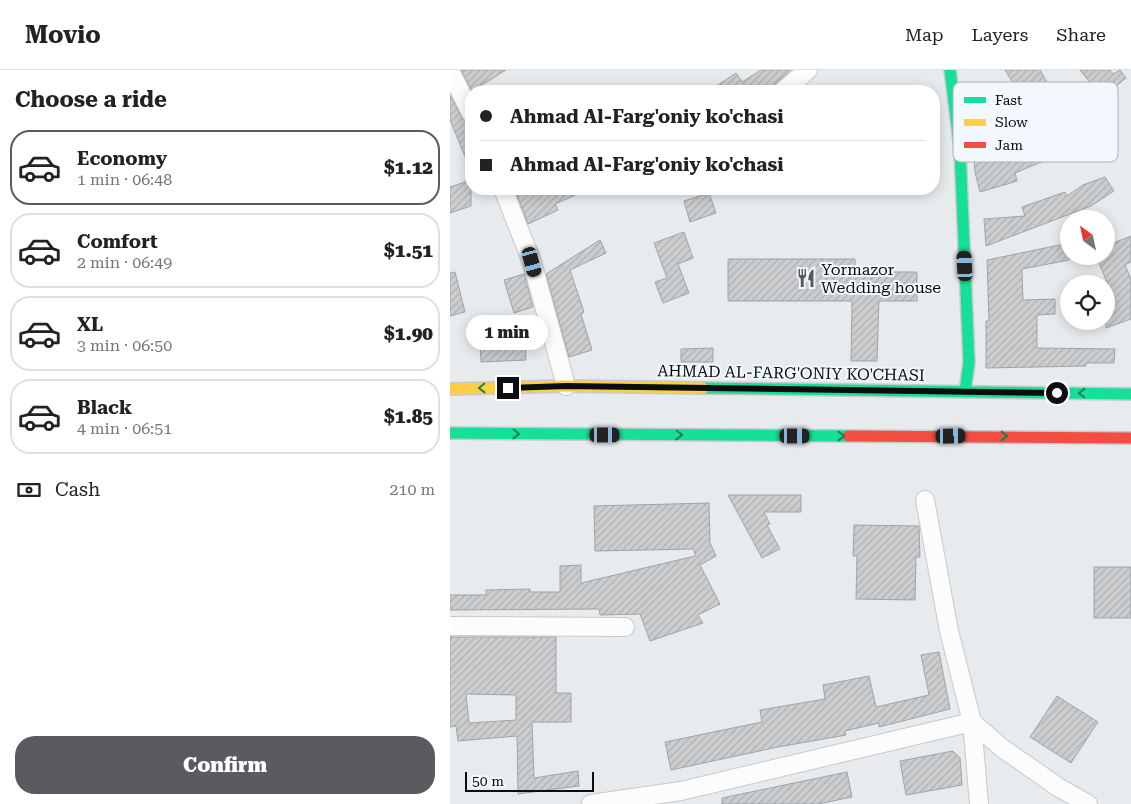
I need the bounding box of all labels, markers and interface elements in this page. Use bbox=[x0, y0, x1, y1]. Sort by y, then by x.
text: Movio bbox=[25, 21, 101, 49]
text: Map bbox=[905, 24, 944, 45]
text: Layers bbox=[972, 24, 1028, 45]
text: Share bbox=[1056, 24, 1106, 45]
legend bbox=[953, 82, 1118, 162]
text: Choose a ride bbox=[15, 87, 167, 112]
text: Fast bbox=[995, 92, 1022, 108]
text: Ahmad Al-Farg'oniy ko'chasi bbox=[510, 105, 784, 128]
text: Slow bbox=[995, 114, 1028, 130]
text: Jam bbox=[995, 137, 1023, 153]
icon: car bbox=[17, 145, 62, 190]
text: Economy bbox=[77, 147, 167, 170]
text: Ahmad Al-Farg'oniy ko'chasi bbox=[510, 153, 784, 176]
text: $1.12 bbox=[384, 156, 433, 179]
text: 1 min · 06:48 bbox=[77, 170, 172, 189]
north arrow bbox=[1060, 210, 1115, 265]
map controls bbox=[1060, 210, 1115, 330]
icon: car bbox=[17, 228, 62, 273]
text: Comfort bbox=[77, 230, 158, 253]
text: $1.51 bbox=[384, 239, 433, 262]
car bbox=[520, 246, 543, 278]
car bbox=[956, 251, 973, 281]
text: 2 min · 06:49 bbox=[77, 253, 172, 272]
place label: Yormazor Wedding house bbox=[821, 260, 941, 297]
restaurant icon: Yormazor Wedding house bbox=[795, 267, 817, 289]
button: locate bbox=[1060, 275, 1115, 330]
icon: car bbox=[17, 311, 62, 356]
text: XL bbox=[77, 313, 103, 336]
callout: 1 min bbox=[467, 316, 549, 350]
text: $1.90 bbox=[384, 322, 433, 345]
text: 1 min bbox=[485, 323, 529, 342]
text: 3 min · 06:50 bbox=[77, 336, 172, 355]
street label: AHMAD AL-FARG'ONIY KO'CHASI bbox=[657, 361, 925, 385]
route end bbox=[497, 377, 519, 399]
route start bbox=[1046, 382, 1068, 404]
one-way arrow bbox=[478, 383, 486, 393]
one-way arrow bbox=[1078, 388, 1086, 398]
icon: car bbox=[17, 394, 62, 439]
text: Black bbox=[77, 396, 132, 419]
text: $1.85 bbox=[384, 405, 433, 428]
text: 4 min · 06:51 bbox=[77, 419, 172, 438]
car bbox=[590, 428, 620, 443]
car bbox=[935, 428, 966, 444]
one-way arrow bbox=[512, 429, 520, 439]
car bbox=[780, 429, 810, 444]
one-way arrow bbox=[675, 430, 683, 440]
one-way arrow bbox=[838, 431, 845, 441]
one-way arrow bbox=[1000, 431, 1008, 441]
icon: cash bbox=[15, 476, 43, 504]
text: Cash bbox=[55, 478, 100, 501]
text: 210 m bbox=[389, 480, 435, 499]
button: Confirm bbox=[15, 736, 435, 794]
scale bar bbox=[465, 769, 594, 792]
text: 50 m bbox=[472, 773, 504, 789]

